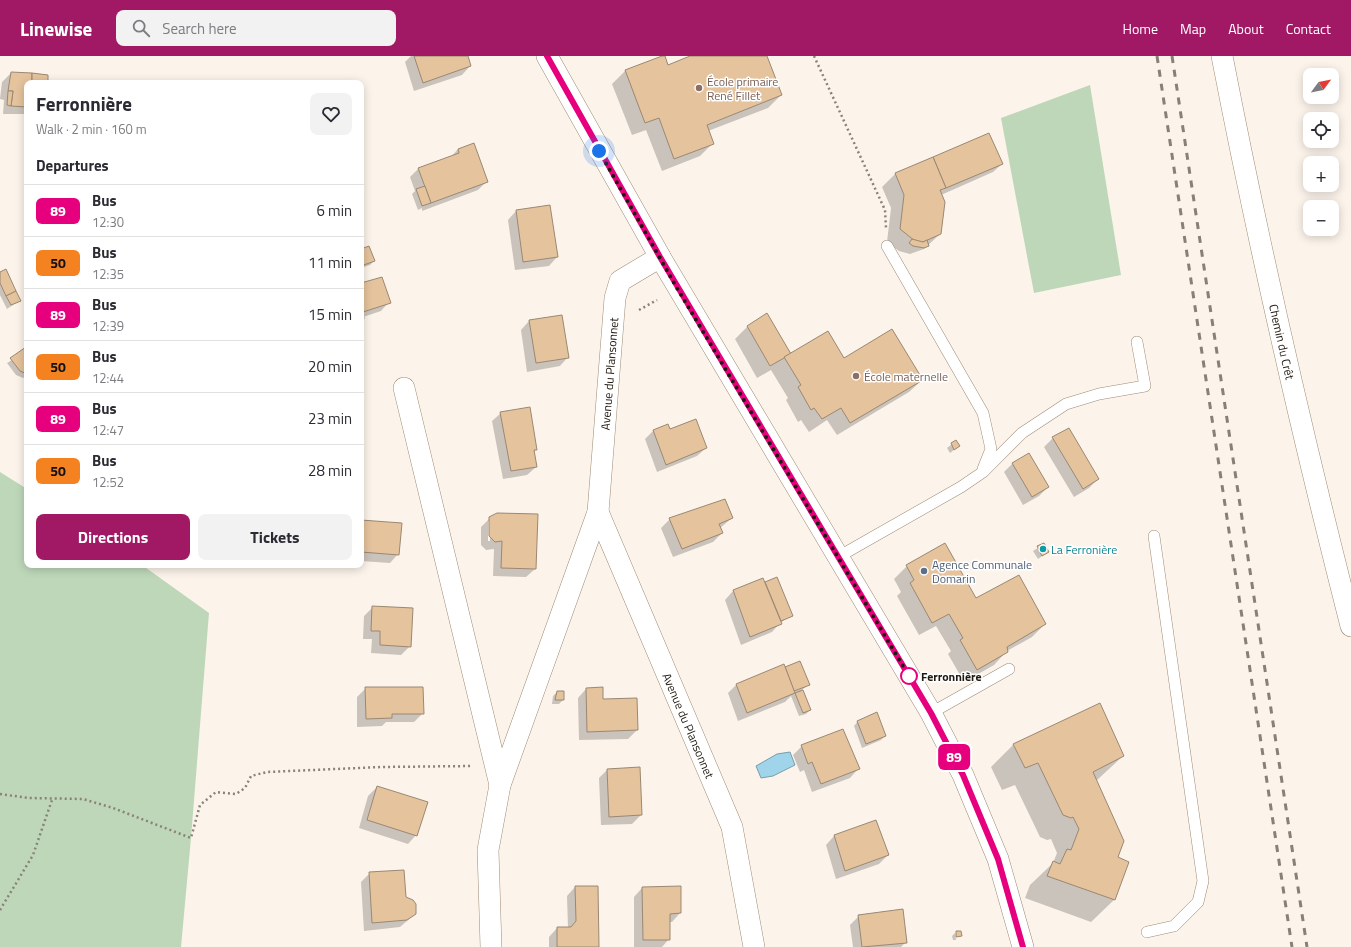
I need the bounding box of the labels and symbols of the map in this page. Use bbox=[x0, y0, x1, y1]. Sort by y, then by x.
north arrow bbox=[1303, 68, 1339, 104]
place label: École primaire René Fillet bbox=[707, 72, 778, 105]
marker: École primaire René Fillet bbox=[694, 83, 704, 93]
your location bbox=[589, 141, 609, 161]
street label: Chemin du Crêt bbox=[1265, 302, 1300, 382]
street label: Avenue du Plansonnet bbox=[595, 316, 623, 431]
place label: École maternelle bbox=[864, 367, 948, 386]
marker: École maternelle bbox=[851, 371, 861, 381]
place label: La Ferronière bbox=[1051, 540, 1117, 559]
marker: La Ferronière bbox=[1038, 544, 1048, 554]
place label: Agence Communale Domarin bbox=[932, 555, 1032, 588]
marker: Agence Communale Domarin bbox=[919, 566, 929, 576]
marker: Ferronnière bbox=[900, 667, 918, 685]
place label: Ferronnière bbox=[921, 667, 982, 686]
street label: Avenue du Plansonnet bbox=[658, 670, 720, 782]
line badge: 89 bbox=[936, 744, 972, 770]

